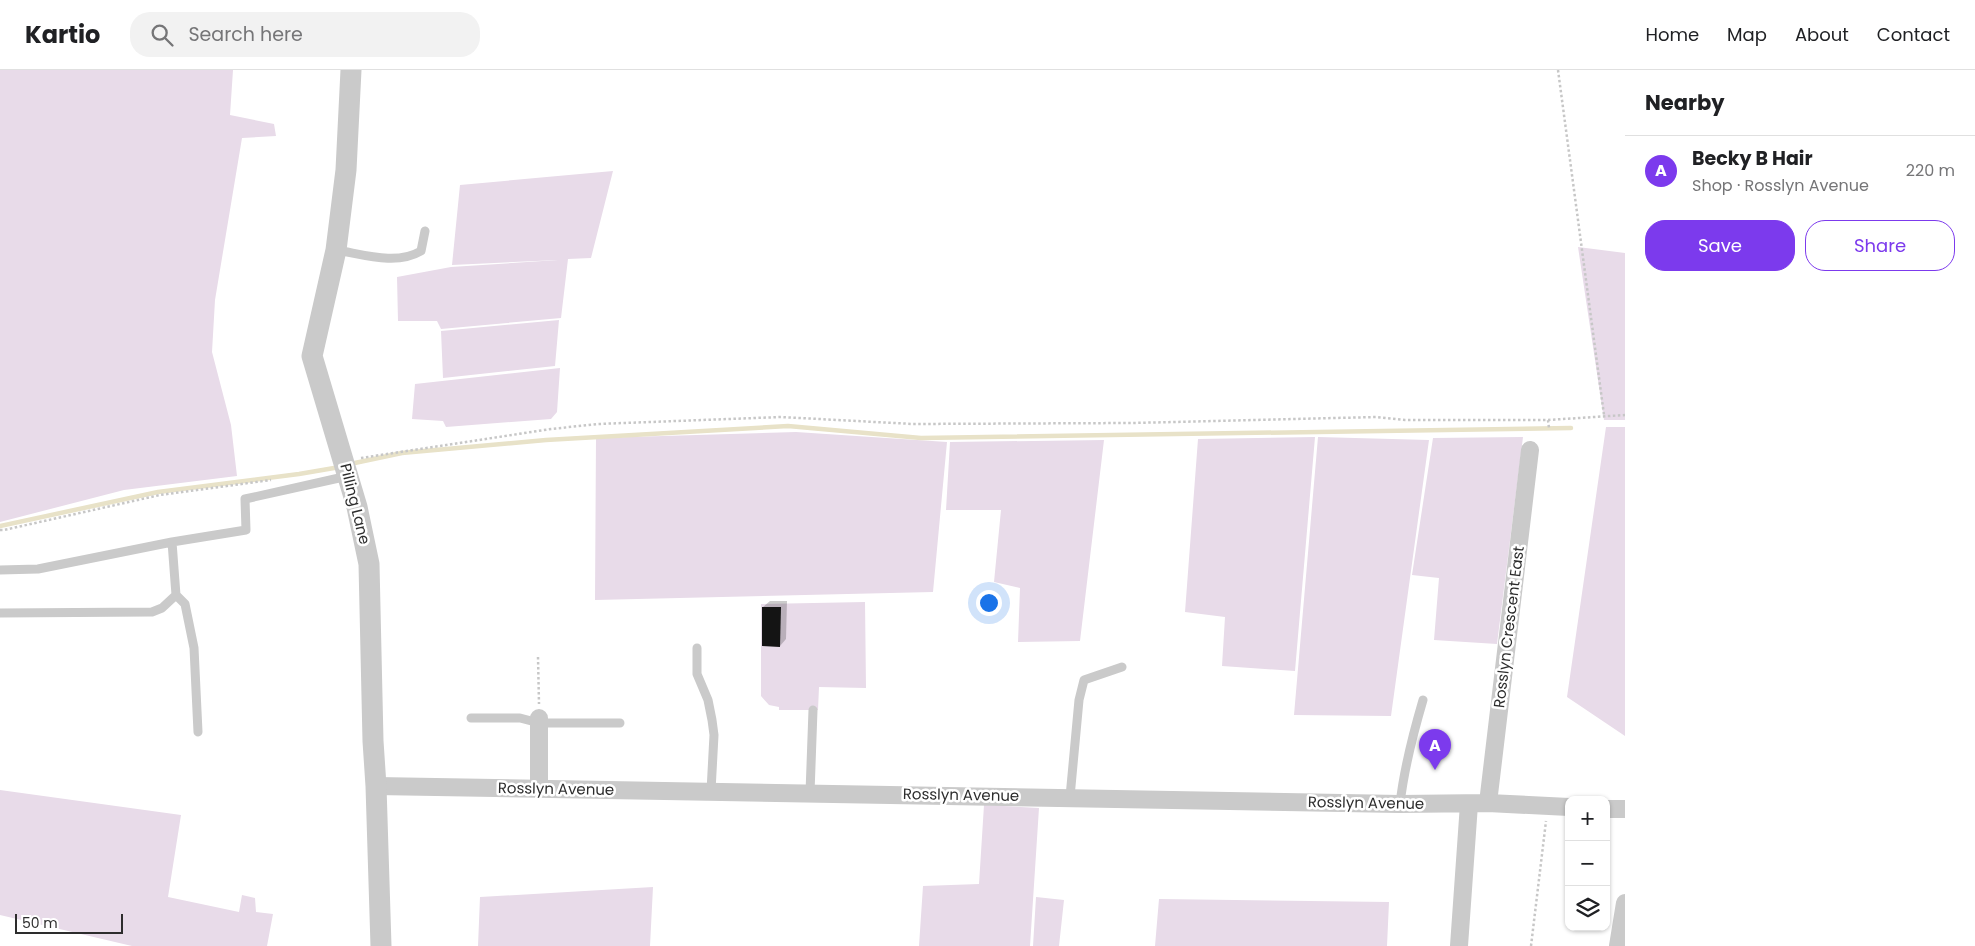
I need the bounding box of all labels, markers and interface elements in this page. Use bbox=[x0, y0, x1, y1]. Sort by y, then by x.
search box bbox=[130, 12, 480, 57]
text: Kartio bbox=[25, 18, 100, 51]
icon: search bbox=[148, 21, 176, 49]
text: Search here bbox=[188, 21, 303, 48]
text: Home bbox=[1645, 22, 1699, 47]
text: Map bbox=[1727, 22, 1767, 47]
text: About bbox=[1795, 22, 1849, 47]
text: Contact bbox=[1877, 22, 1950, 47]
text: Nearby bbox=[1645, 88, 1725, 117]
text: Becky B Hair bbox=[1692, 145, 1813, 172]
text: A bbox=[1655, 159, 1667, 182]
text: 220 m bbox=[1906, 159, 1955, 182]
text: Shop · Rosslyn Avenue bbox=[1692, 174, 1869, 197]
button: Save bbox=[1645, 220, 1795, 271]
button: Share bbox=[1805, 220, 1955, 271]
street label: Pilling Lane bbox=[335, 461, 376, 547]
street label: Rosslyn Crescent East bbox=[1488, 545, 1529, 709]
your location bbox=[976, 590, 1002, 616]
pin: A bbox=[1419, 729, 1451, 770]
street label: Rosslyn Avenue bbox=[498, 777, 614, 800]
street label: Rosslyn Avenue bbox=[903, 783, 1019, 806]
street label: Rosslyn Avenue bbox=[1308, 791, 1424, 814]
map controls bbox=[1565, 796, 1610, 931]
button: + bbox=[1565, 796, 1610, 841]
button: − bbox=[1565, 841, 1610, 886]
button: layers bbox=[1565, 886, 1610, 931]
scale bar bbox=[15, 911, 122, 934]
text: 50 m bbox=[22, 913, 58, 933]

